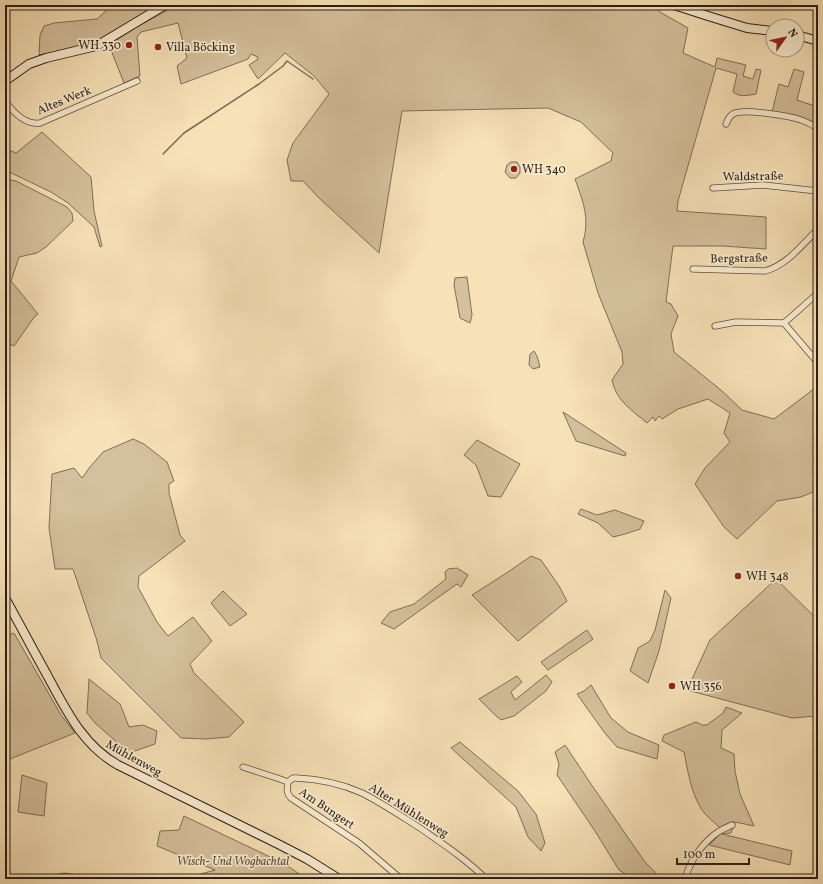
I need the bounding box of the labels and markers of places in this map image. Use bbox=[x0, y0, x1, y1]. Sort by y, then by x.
place label: WH 330 bbox=[78, 38, 121, 54]
marker: WH 330 bbox=[124, 40, 134, 50]
place label: Villa Böcking bbox=[166, 40, 235, 56]
marker: Villa Böcking bbox=[153, 42, 163, 52]
place label: WH 340 bbox=[522, 162, 566, 178]
marker: WH 340 bbox=[509, 164, 519, 174]
place label: WH 348 bbox=[746, 569, 789, 585]
marker: WH 348 bbox=[733, 571, 743, 581]
place label: WH 356 bbox=[680, 679, 721, 695]
marker: WH 356 bbox=[667, 681, 677, 691]

